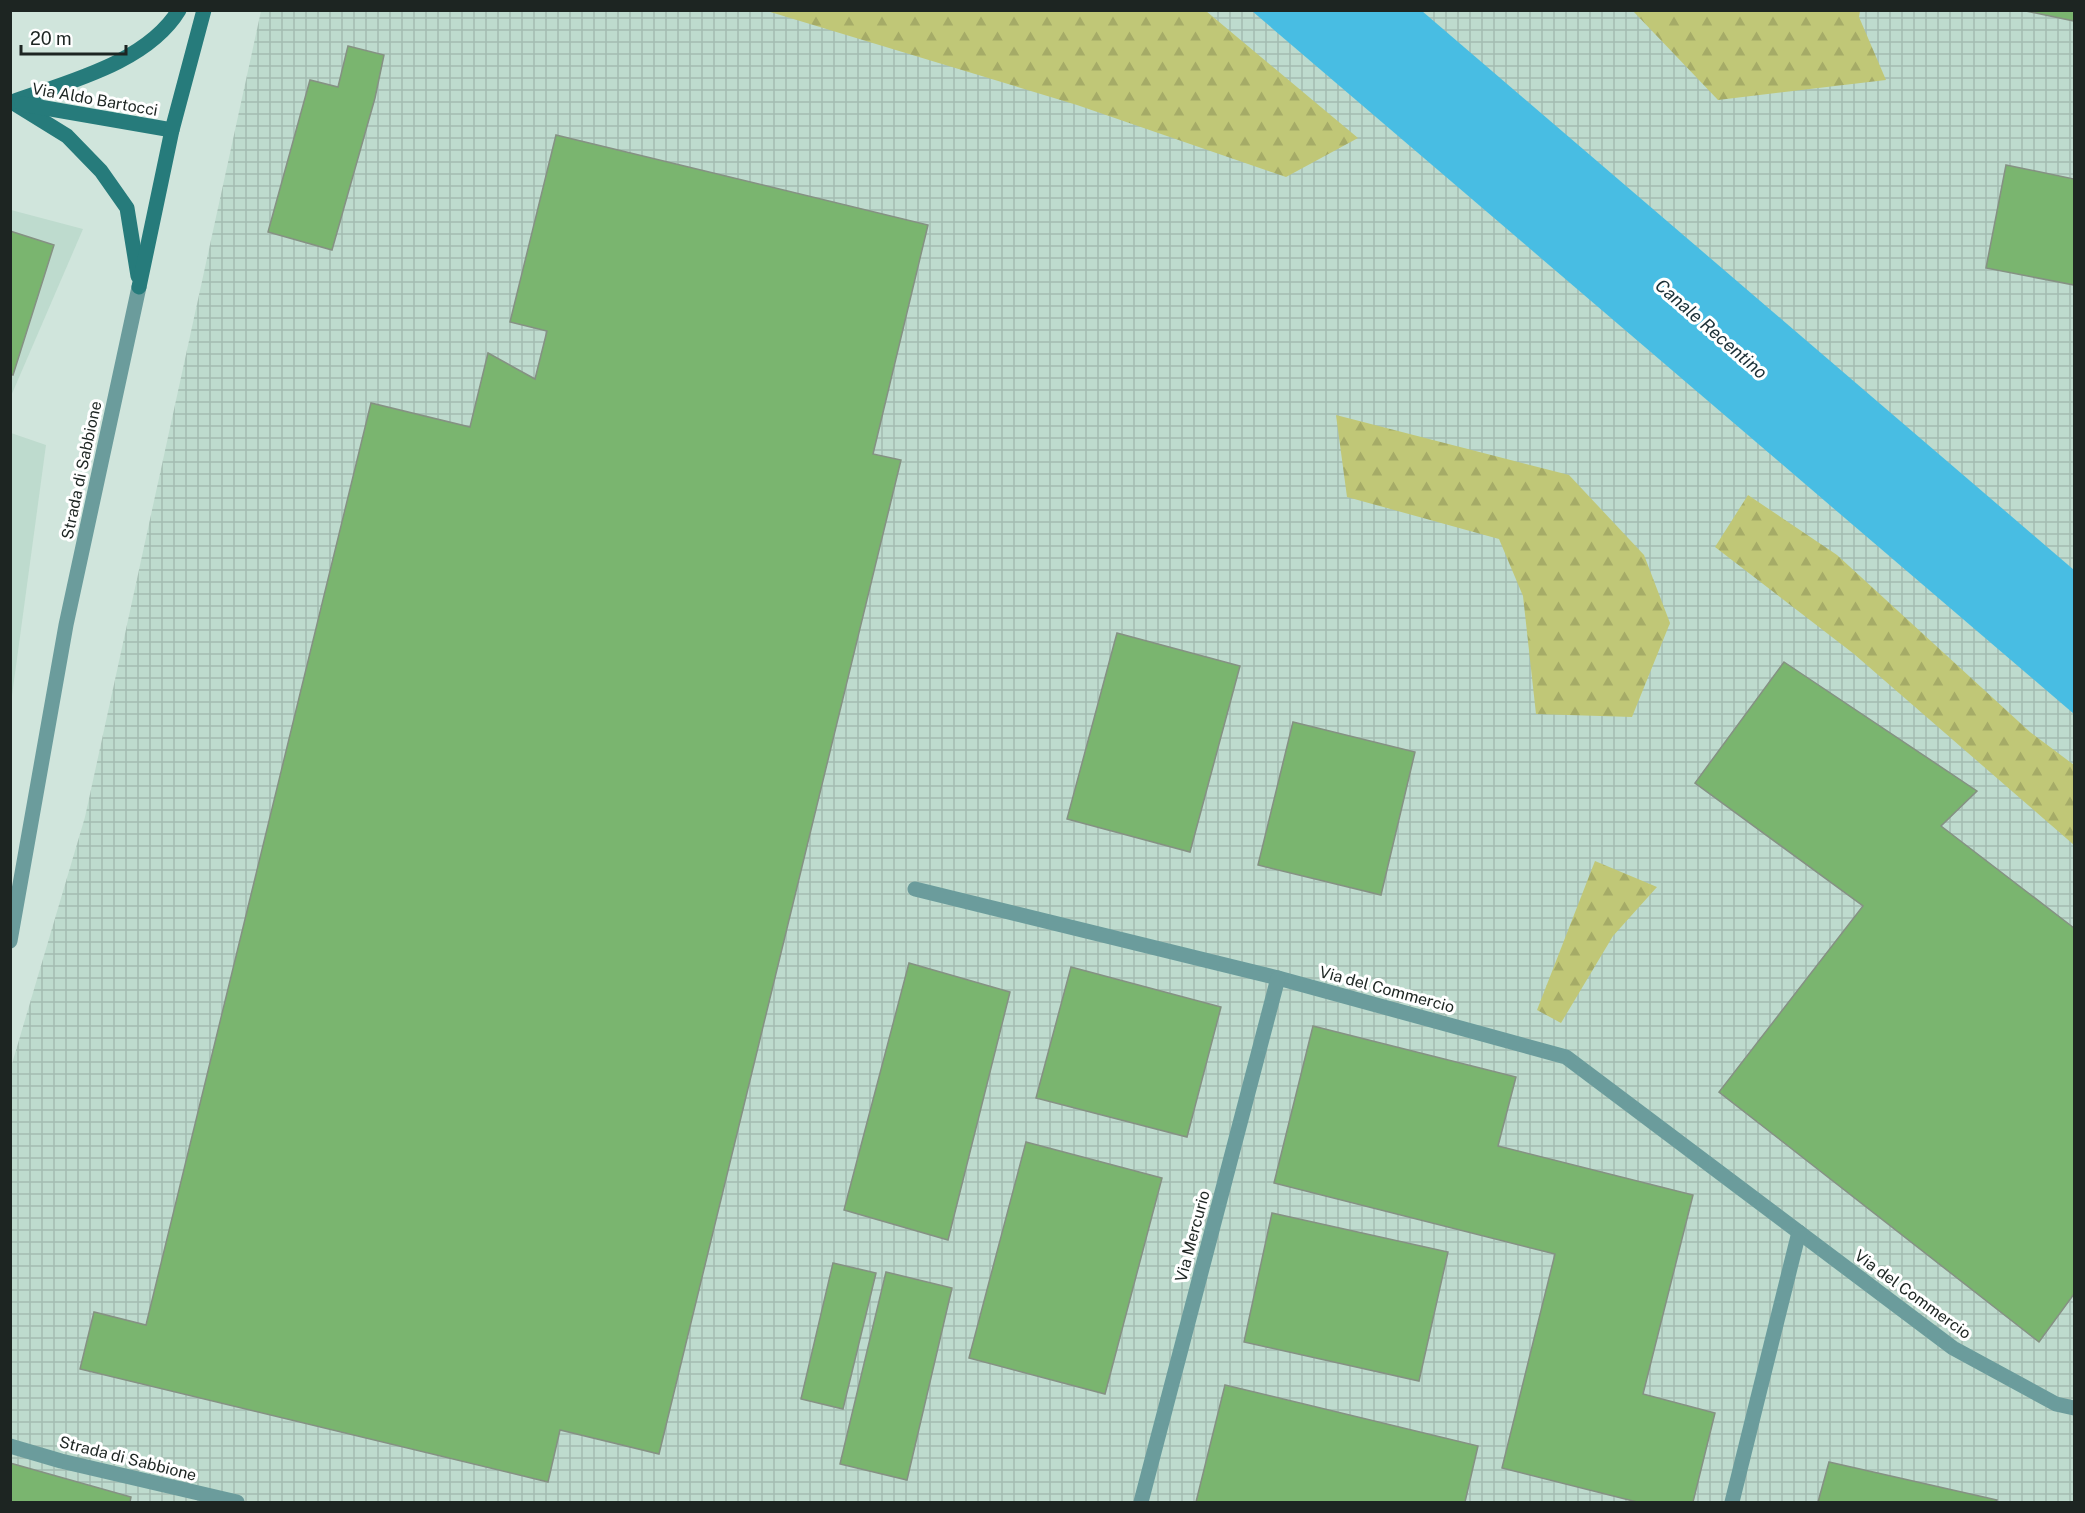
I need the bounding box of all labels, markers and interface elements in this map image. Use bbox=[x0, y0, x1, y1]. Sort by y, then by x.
scale bar bbox=[21, 18, 126, 56]
text: 20 m bbox=[30, 28, 72, 49]
street label: Via Aldo Bartocci bbox=[30, 79, 159, 120]
water label: Canale Recentino bbox=[1651, 274, 1772, 383]
street label: Strada di Sabbione bbox=[58, 399, 105, 541]
street label: Via del Commercio bbox=[1317, 962, 1457, 1017]
street label: Via Mercurio bbox=[1171, 1188, 1214, 1284]
street label: Via del Commercio bbox=[1851, 1246, 1975, 1343]
street label: Strada di Sabbione bbox=[57, 1432, 199, 1485]

